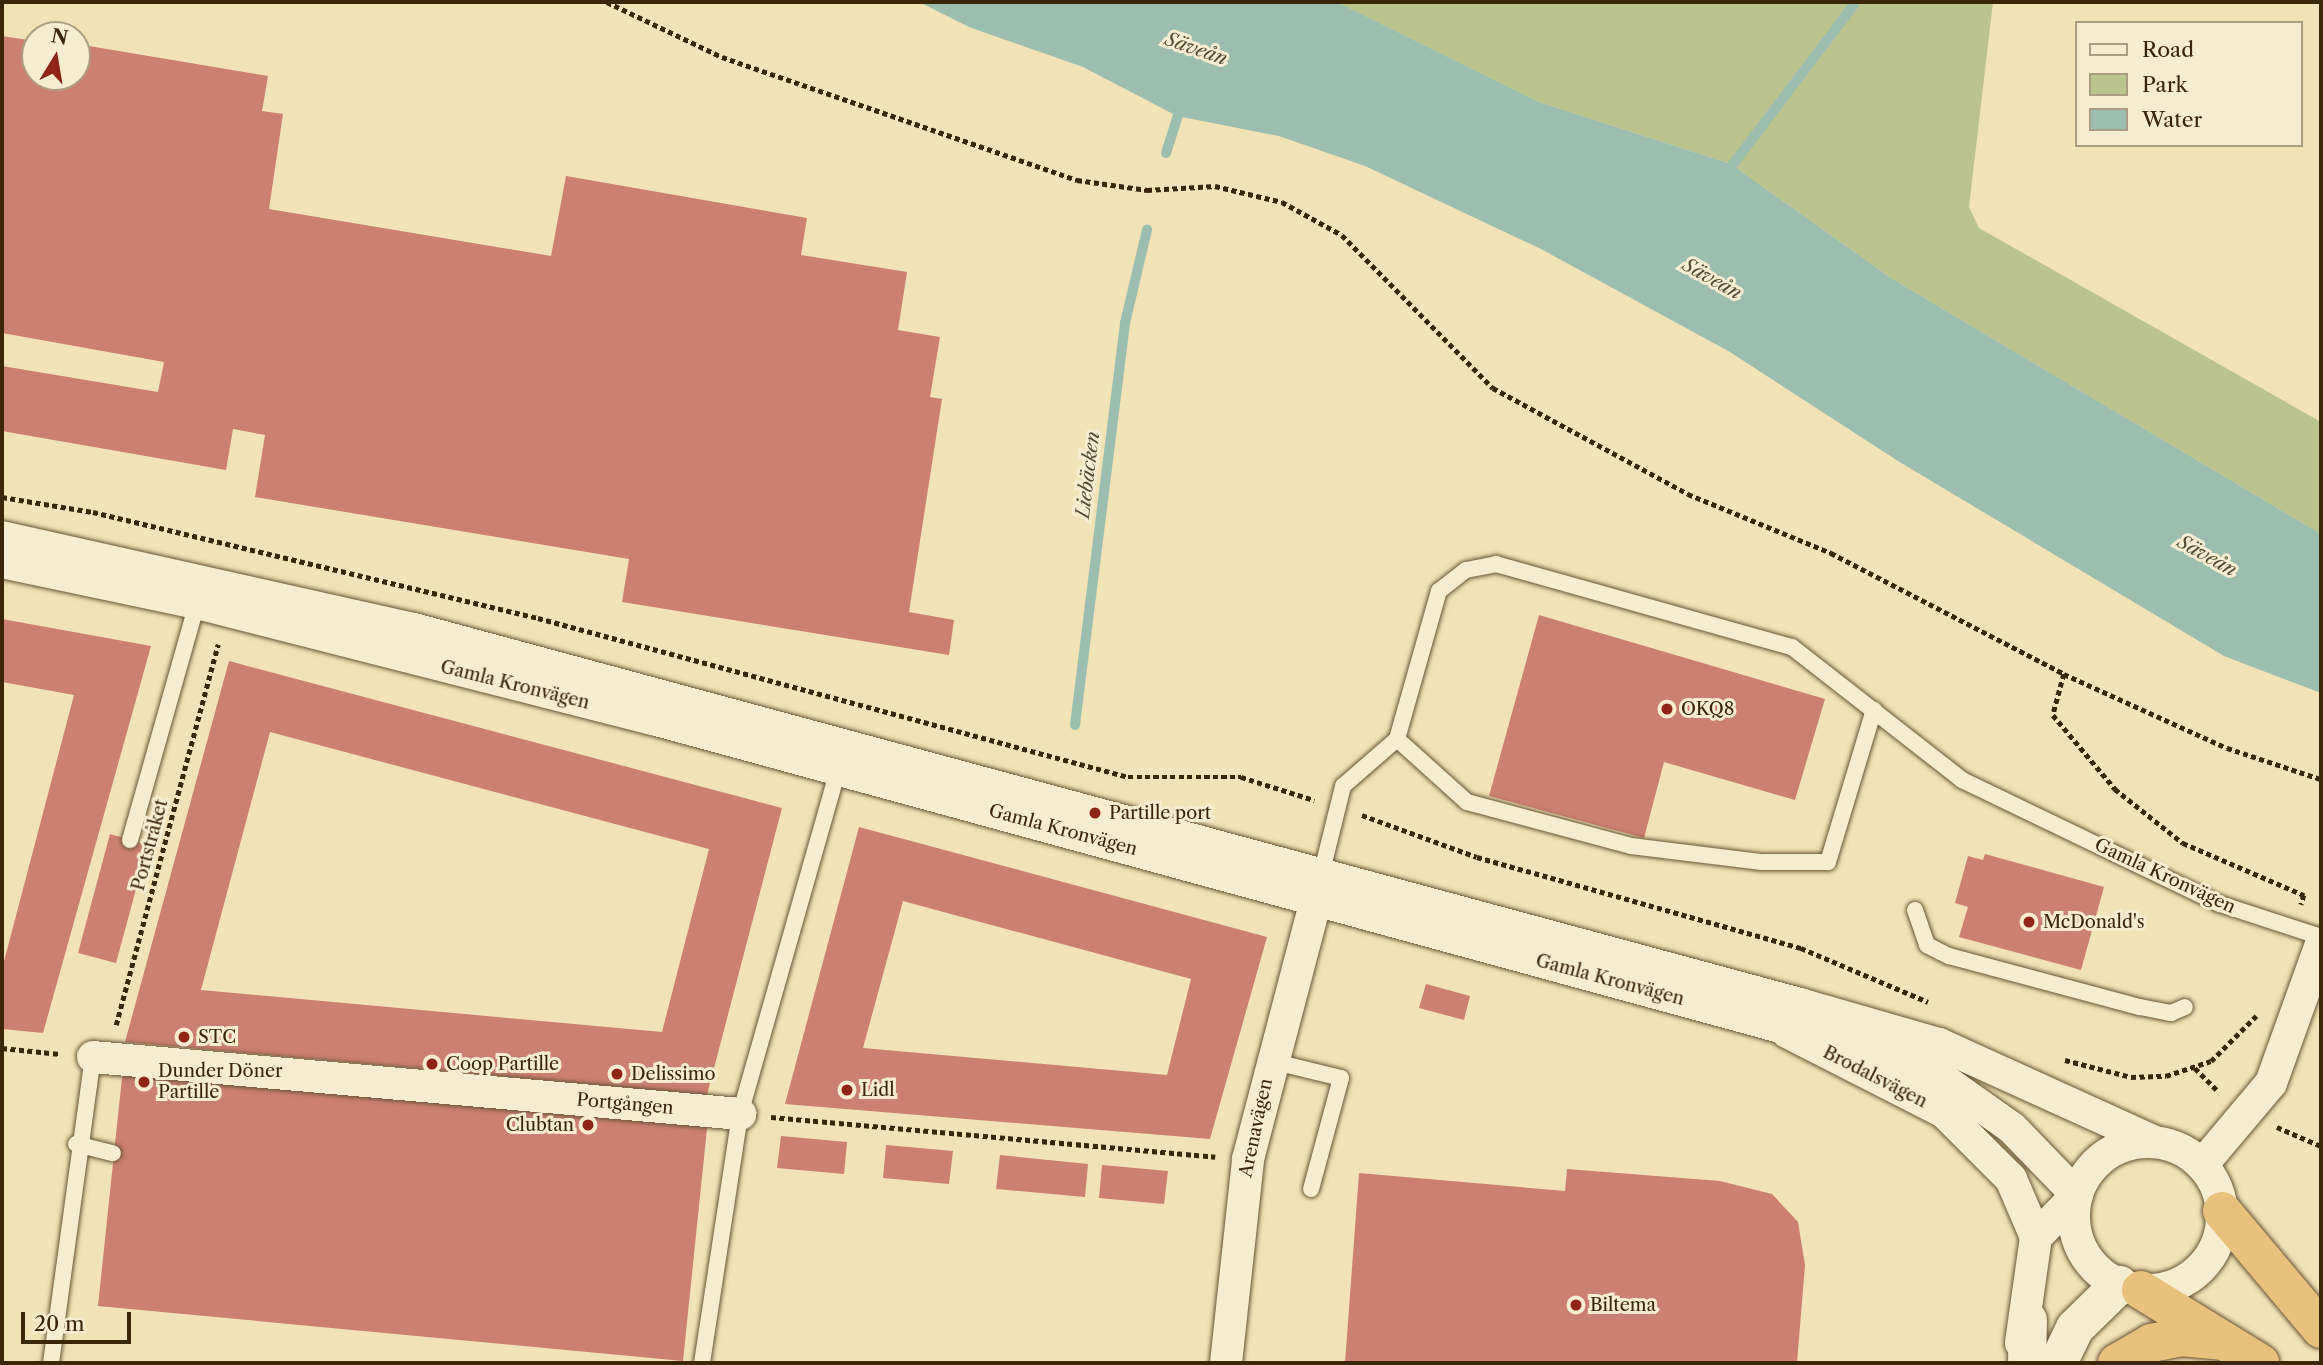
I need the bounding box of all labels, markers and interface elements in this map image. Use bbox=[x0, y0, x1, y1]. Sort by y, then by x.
north arrow bbox=[21, 21, 91, 91]
legend bbox=[2074, 21, 2302, 147]
text: N bbox=[49, 24, 70, 50]
water label: Säveån bbox=[1162, 28, 1230, 70]
text: Road bbox=[2142, 37, 2194, 62]
text: Park bbox=[2142, 72, 2188, 97]
text: Water bbox=[2142, 107, 2202, 132]
water label: Säveån bbox=[1679, 254, 1745, 304]
water label: Liebäcken bbox=[1071, 430, 1105, 520]
water label: Säveån bbox=[2174, 531, 2240, 581]
street label: Gamla Kronvägen bbox=[438, 656, 592, 714]
place label: OKQ8 bbox=[1681, 698, 1734, 720]
marker: OKQ8 bbox=[1659, 701, 1675, 717]
street label: Portstråket bbox=[127, 797, 173, 893]
street label: Gamla Kronvägen bbox=[986, 800, 1140, 860]
place label: Partille port bbox=[1109, 802, 1211, 824]
marker: Partille port bbox=[1087, 805, 1103, 821]
street label: Gamla Kronvägen bbox=[2091, 834, 2239, 918]
place label: McDonald's bbox=[2043, 911, 2144, 933]
marker: McDonald's bbox=[2021, 914, 2037, 930]
street label: Gamla Kronvägen bbox=[1533, 950, 1687, 1010]
place label: STC bbox=[198, 1026, 236, 1048]
marker: STC bbox=[176, 1029, 192, 1045]
street label: Brodalsvägen bbox=[1819, 1042, 1931, 1112]
place label: Coop Partille bbox=[446, 1053, 559, 1075]
marker: Coop Partille bbox=[424, 1056, 440, 1072]
place label: Dunder Döner Partille bbox=[158, 1061, 283, 1104]
place label: Delissimo bbox=[631, 1063, 715, 1085]
marker: Delissimo bbox=[609, 1066, 625, 1082]
marker: Dunder Döner Partille bbox=[136, 1074, 152, 1090]
street label: Arenavägen bbox=[1235, 1077, 1277, 1179]
place label: Lidl bbox=[861, 1079, 895, 1101]
marker: Lidl bbox=[839, 1082, 855, 1098]
street label: Portgången bbox=[576, 1089, 674, 1119]
place label: Clubtan bbox=[506, 1114, 574, 1136]
marker: Clubtan bbox=[580, 1117, 596, 1133]
place label: Biltema bbox=[1590, 1294, 1656, 1316]
marker: Biltema bbox=[1568, 1297, 1584, 1313]
scale bar bbox=[24, 1298, 135, 1342]
text: 20 m bbox=[34, 1311, 85, 1336]

